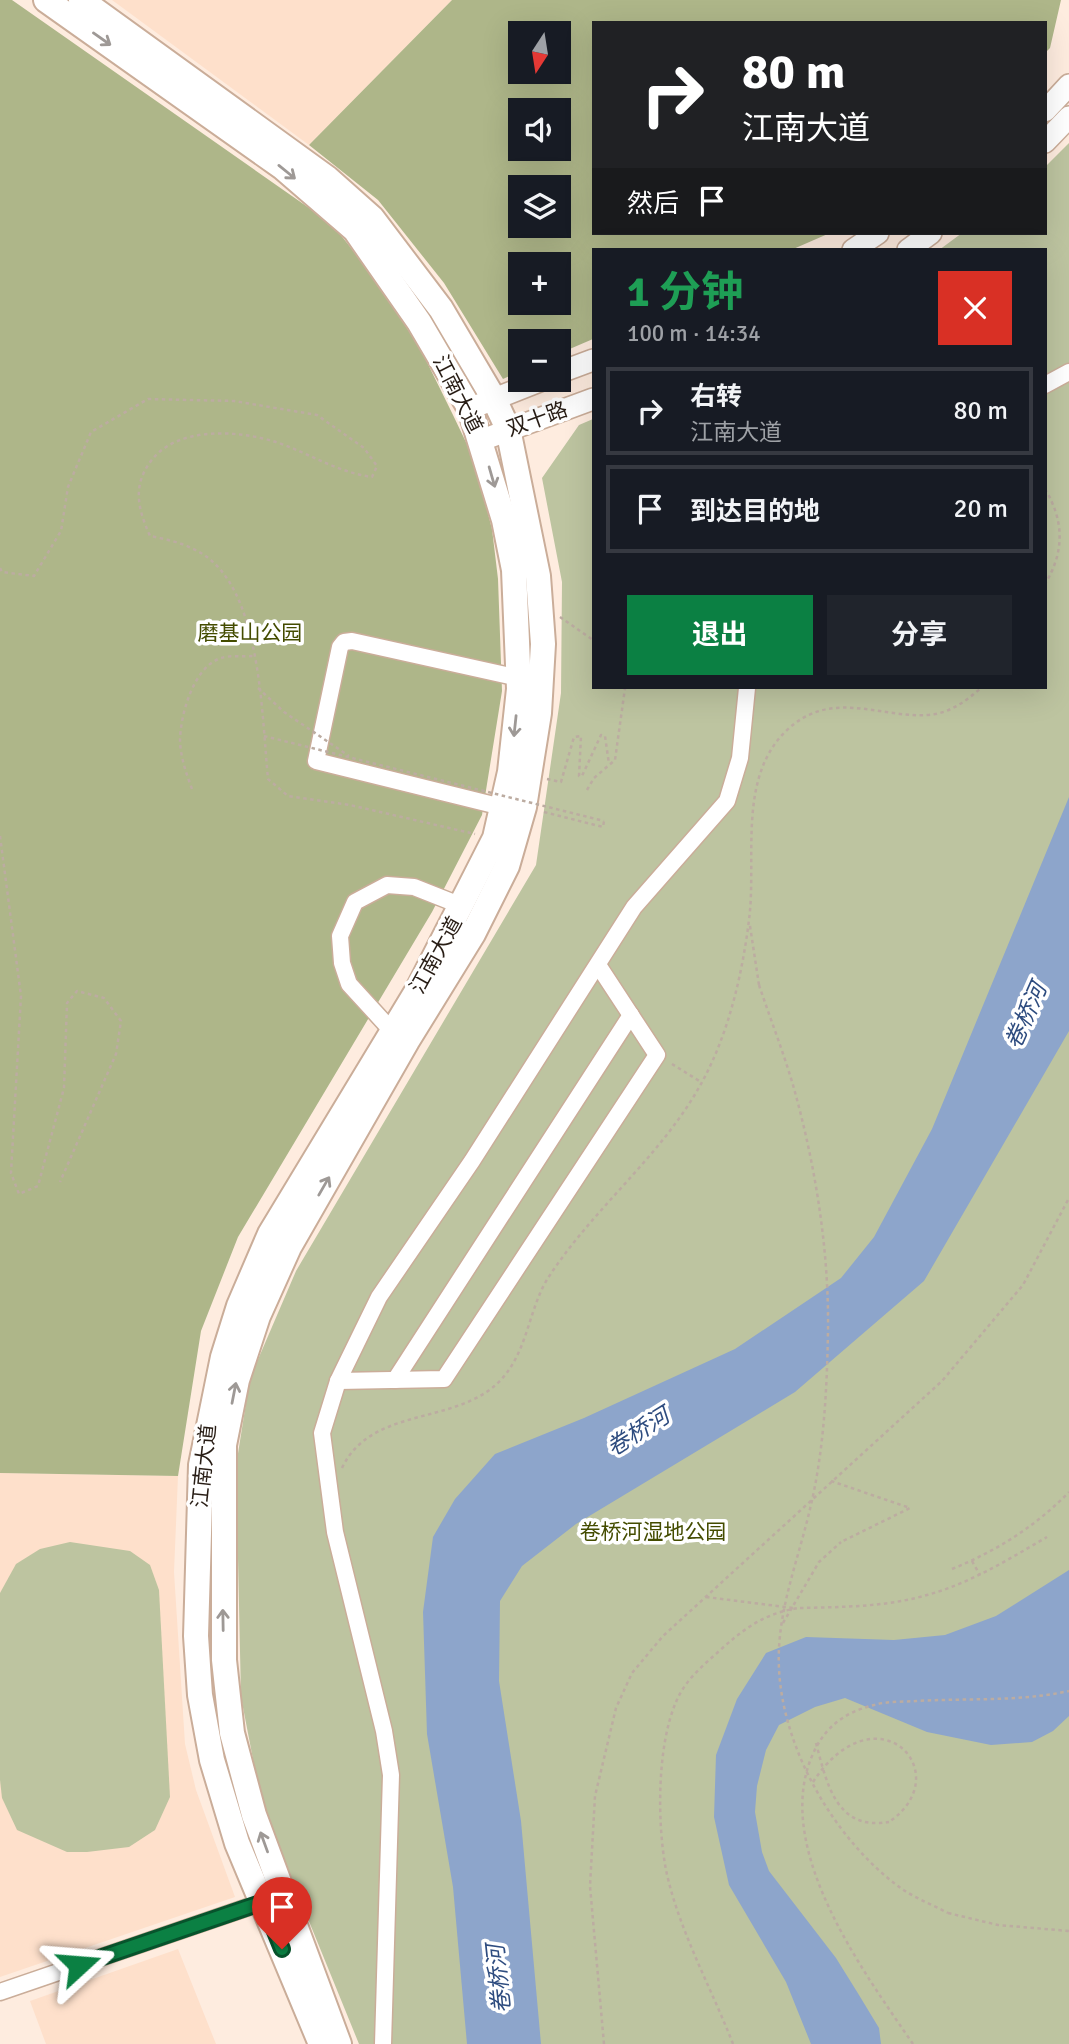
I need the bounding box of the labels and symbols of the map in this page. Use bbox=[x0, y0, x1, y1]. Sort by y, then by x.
north arrow bbox=[508, 21, 570, 84]
one-way arrow bbox=[92, 32, 111, 47]
one-way arrow bbox=[277, 164, 295, 179]
street label: 江南大道 bbox=[427, 351, 489, 437]
street label: 双十路 bbox=[503, 396, 571, 442]
one-way arrow bbox=[487, 466, 500, 488]
park label: 磨基山公园 bbox=[198, 620, 303, 646]
one-way arrow bbox=[508, 714, 521, 737]
street label: 江南大道 bbox=[404, 912, 468, 998]
water label: 卷桥河 bbox=[999, 975, 1055, 1053]
one-way arrow bbox=[317, 1176, 331, 1196]
one-way arrow bbox=[228, 1382, 241, 1405]
water label: 卷桥河 bbox=[601, 1399, 678, 1463]
street label: 江南大道 bbox=[187, 1423, 221, 1509]
park label: 卷桥河湿地公园 bbox=[580, 1519, 727, 1545]
one-way arrow bbox=[216, 1609, 230, 1632]
one-way arrow bbox=[256, 1832, 269, 1854]
pin bbox=[252, 1877, 312, 1949]
position arrow bbox=[42, 1928, 116, 2002]
water label: 卷桥河 bbox=[481, 1939, 517, 2015]

